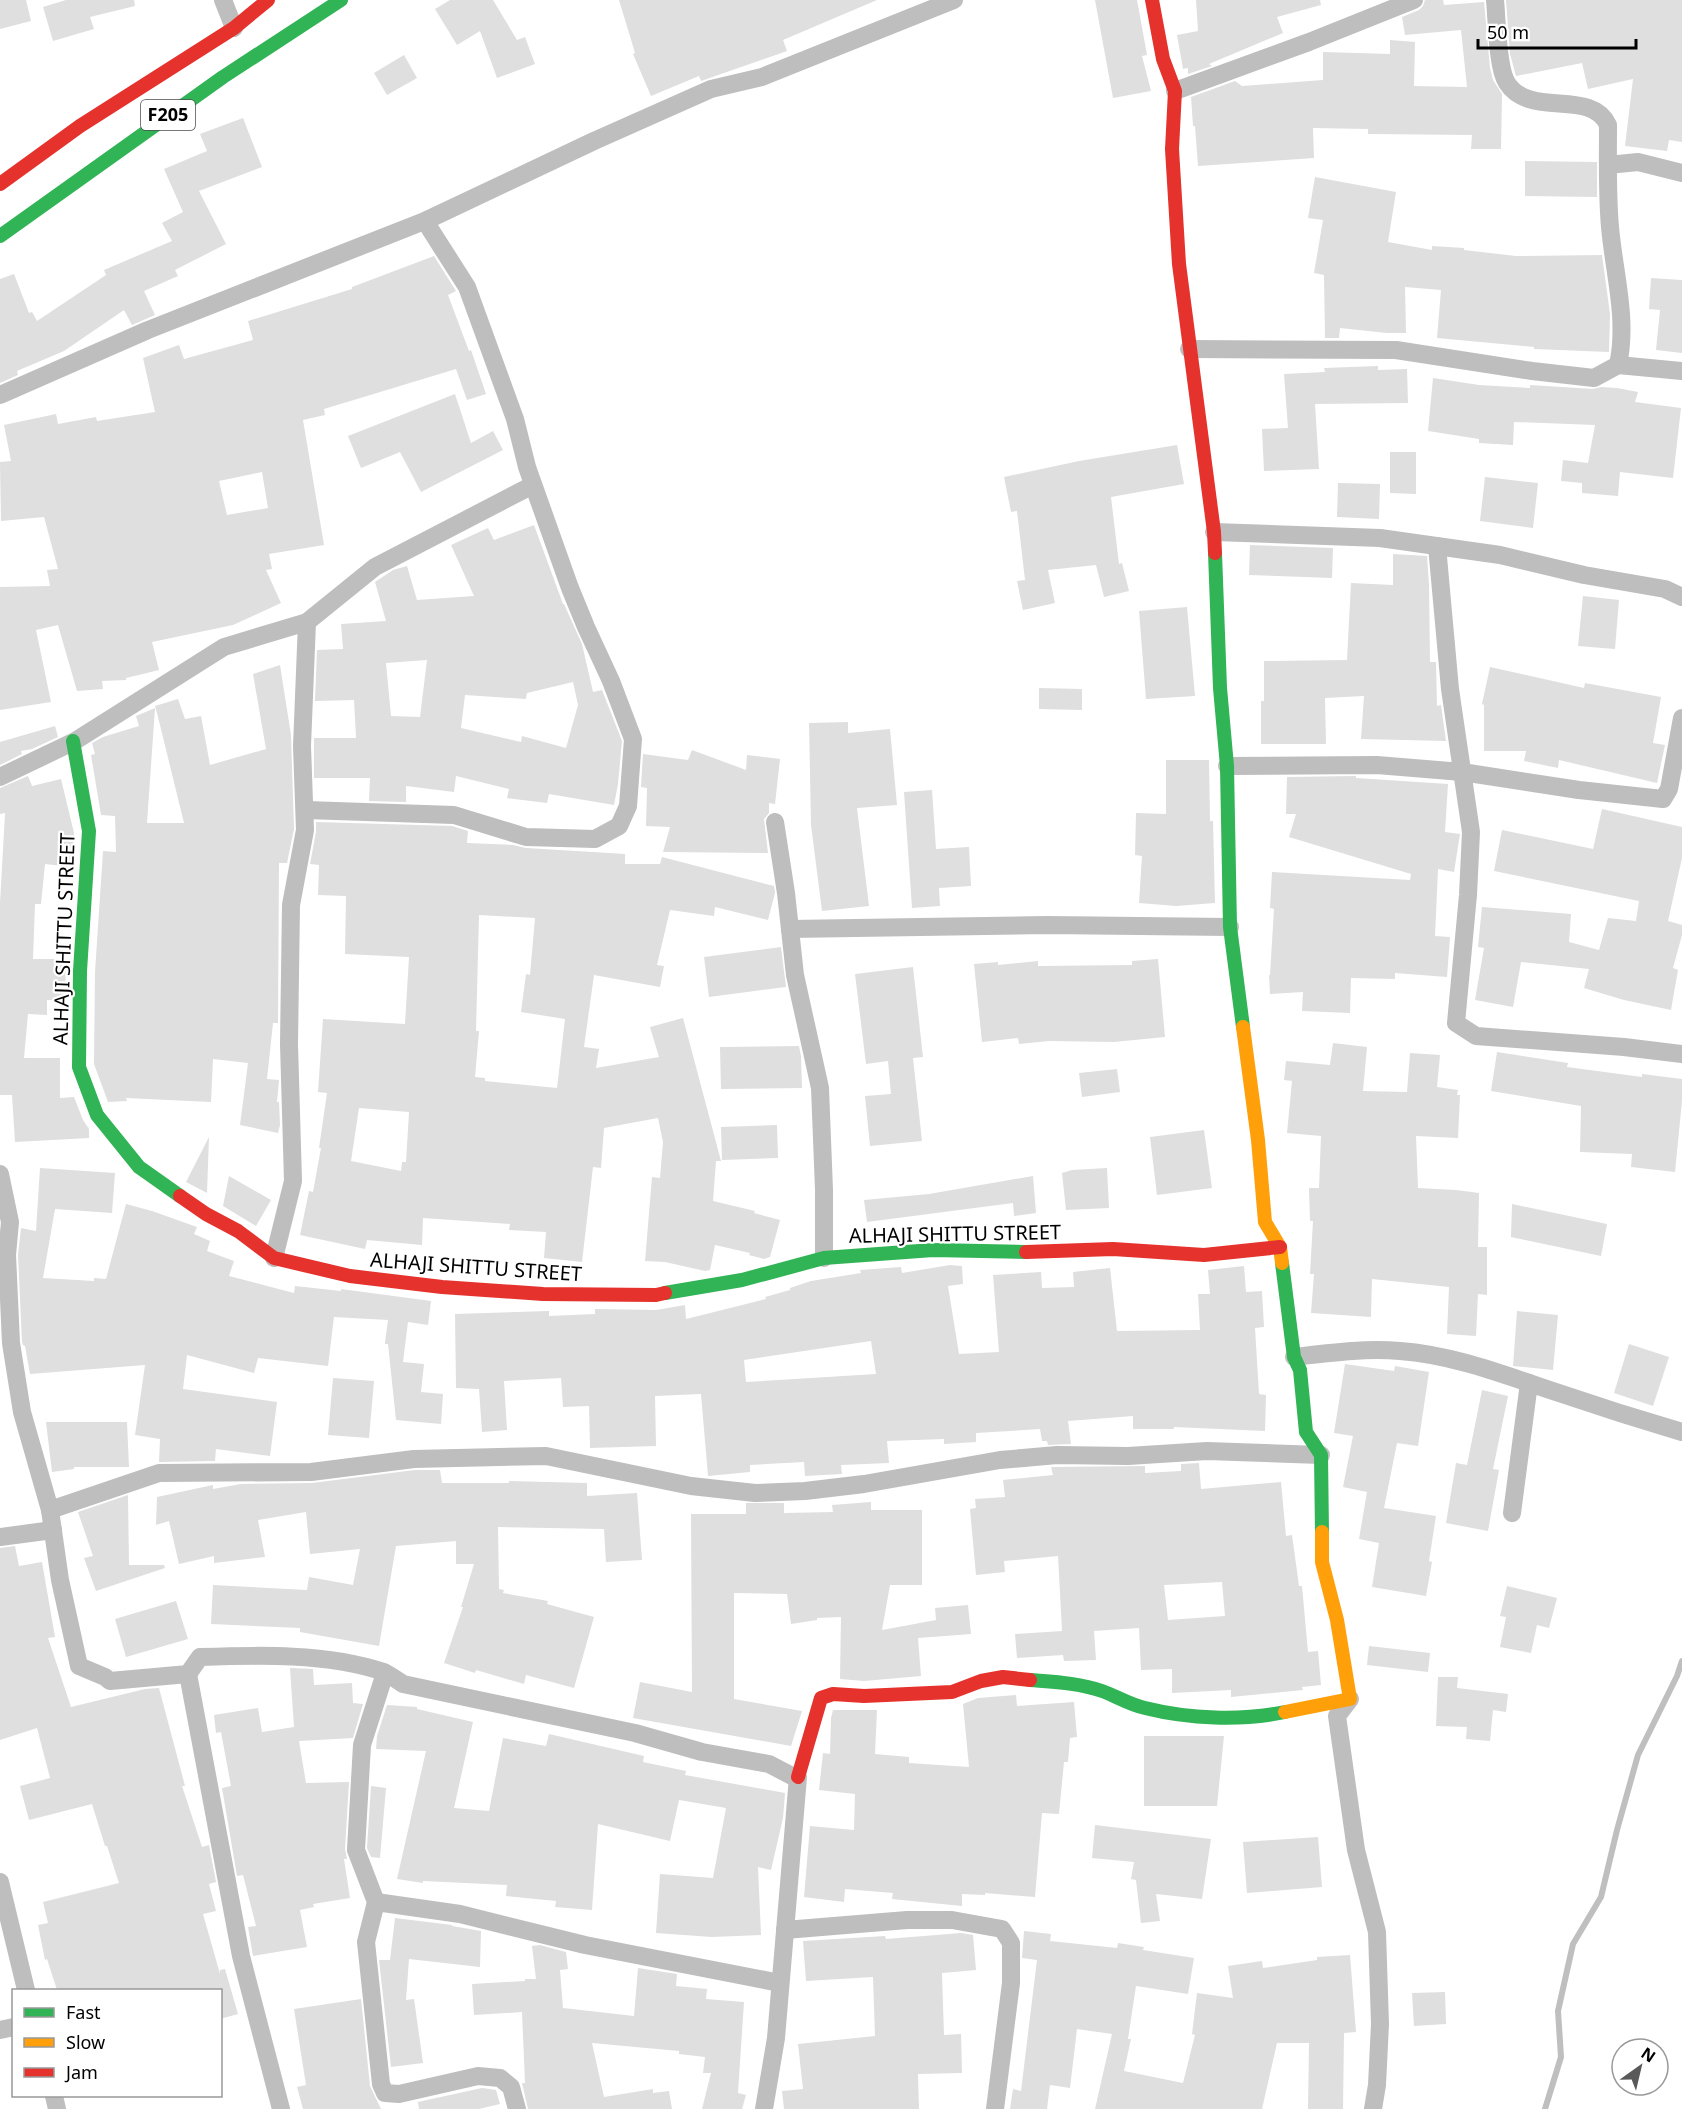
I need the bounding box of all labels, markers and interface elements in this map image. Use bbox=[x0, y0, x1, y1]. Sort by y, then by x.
scale bar bbox=[1478, 12, 1636, 50]
text: 50 m bbox=[1487, 20, 1529, 44]
road number: F205 bbox=[141, 100, 195, 130]
street label: ALHAJI SHITTU STREET bbox=[46, 832, 81, 1046]
street label: ALHAJI SHITTU STREET bbox=[849, 1218, 1061, 1249]
street label: ALHAJI SHITTU STREET bbox=[369, 1246, 583, 1287]
legend bbox=[12, 1989, 222, 2097]
text: Fast bbox=[66, 2000, 101, 2024]
text: Slow bbox=[66, 2030, 105, 2054]
north arrow bbox=[1610, 2037, 1670, 2097]
text: N bbox=[1637, 2042, 1660, 2067]
text: Jam bbox=[64, 2060, 98, 2084]

